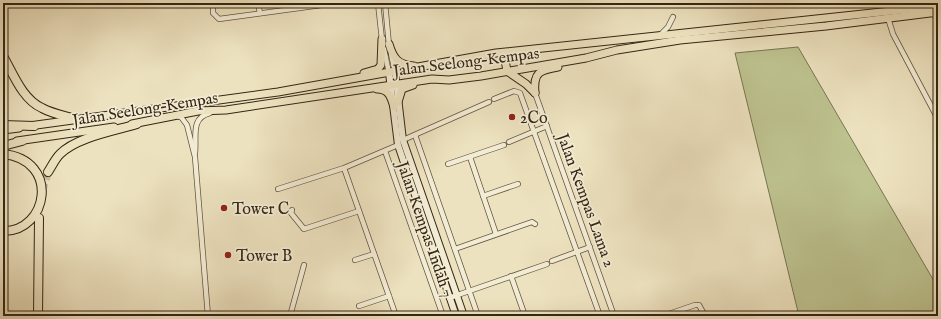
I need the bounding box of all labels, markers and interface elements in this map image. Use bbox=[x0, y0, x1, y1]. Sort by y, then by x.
street label: Jalan Seelong–Kempas bbox=[390, 44, 541, 82]
street label: Jalan Seelong–Kempas bbox=[69, 89, 220, 132]
place label: 2Co bbox=[520, 109, 548, 129]
marker: 2Co bbox=[507, 112, 517, 122]
street label: Jalan Kempas Lama 2 bbox=[551, 129, 619, 270]
street label: Jalan Kempas Indah 7 bbox=[391, 157, 457, 300]
place label: Tower C bbox=[232, 200, 289, 220]
marker: Tower C bbox=[219, 203, 229, 213]
place label: Tower B bbox=[236, 247, 292, 267]
marker: Tower B bbox=[223, 250, 233, 260]

